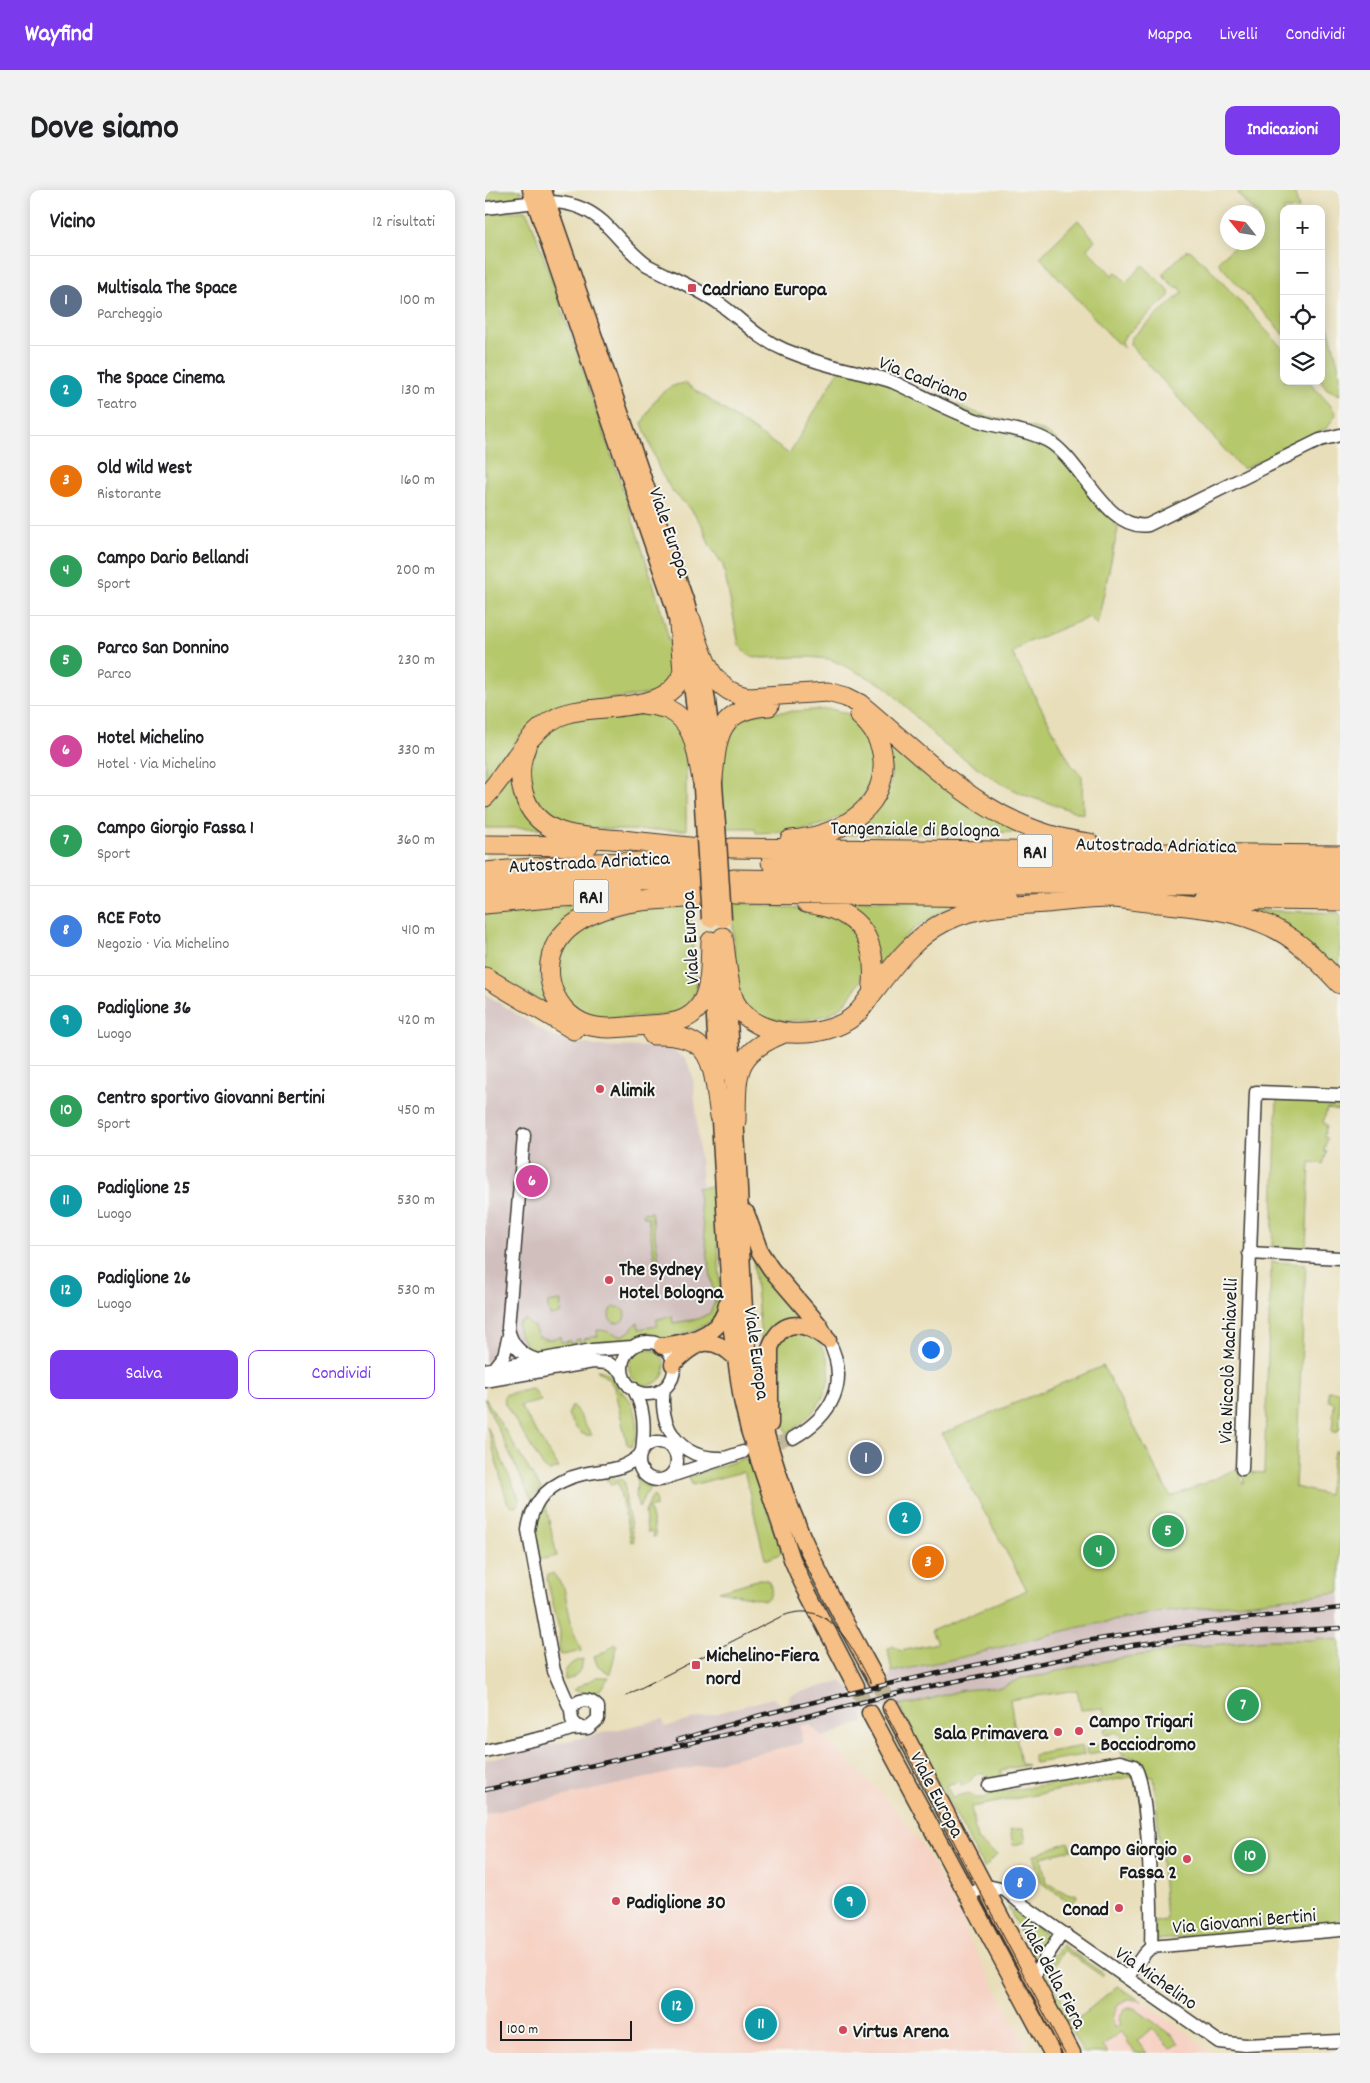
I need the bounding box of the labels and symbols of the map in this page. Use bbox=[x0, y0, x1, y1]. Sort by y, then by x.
north arrow bbox=[1220, 205, 1265, 250]
place label: Cadriano Europa bbox=[702, 277, 827, 305]
marker: Cadriano Europa bbox=[686, 282, 698, 294]
street label: Via Cadriano bbox=[874, 350, 972, 411]
street label: Viale Europa bbox=[640, 484, 697, 582]
street label: Tangenziale di Bologna bbox=[830, 816, 1000, 846]
street label: Autostrada Adriatica bbox=[1075, 832, 1237, 862]
road number: RA1 bbox=[1017, 834, 1053, 868]
street label: Autostrada Adriatica bbox=[508, 846, 671, 882]
road number: RA1 bbox=[573, 879, 609, 912]
street label: Viale Europa bbox=[676, 890, 708, 985]
place label: Alimik bbox=[610, 1078, 655, 1106]
marker: Alimik bbox=[594, 1083, 606, 1095]
pin: 6 bbox=[516, 1162, 548, 1200]
place label: The Sydney Hotel Bologna bbox=[619, 1257, 724, 1308]
marker: The Sydney Hotel Bologna bbox=[603, 1274, 615, 1286]
street label: Via Niccolò Machiavelli bbox=[1213, 1278, 1247, 1444]
street label: Viale Europa bbox=[735, 1305, 775, 1402]
your location bbox=[918, 1337, 944, 1363]
pin: 1 bbox=[850, 1439, 882, 1477]
pin: 2 bbox=[889, 1499, 921, 1537]
pin: 5 bbox=[1152, 1512, 1184, 1550]
pin: 4 bbox=[1083, 1532, 1115, 1570]
pin: 3 bbox=[912, 1543, 944, 1581]
place label: Michelino-Fiera nord bbox=[706, 1643, 820, 1694]
marker: Michelino-Fiera nord bbox=[690, 1659, 702, 1671]
pin: 7 bbox=[1227, 1686, 1259, 1724]
place label: Campo Trigari - Bocciodromo bbox=[1089, 1709, 1196, 1760]
place label: Sala Primavera bbox=[934, 1721, 1049, 1749]
marker: Campo Trigari - Bocciodromo bbox=[1073, 1725, 1085, 1737]
marker: Sala Primavera bbox=[1052, 1726, 1064, 1738]
street label: Viale Europa bbox=[901, 1748, 970, 1844]
place label: Campo Giorgio Fassa 2 bbox=[1070, 1837, 1177, 1888]
pin: 10 bbox=[1234, 1837, 1266, 1875]
marker: Campo Giorgio Fassa 2 bbox=[1181, 1853, 1193, 1865]
pin: 8 bbox=[1004, 1864, 1036, 1902]
pin: 9 bbox=[834, 1883, 866, 1921]
place label: Padiglione 30 bbox=[626, 1890, 726, 1918]
marker: Padiglione 30 bbox=[610, 1895, 622, 1907]
place label: Conad bbox=[1062, 1897, 1109, 1925]
marker: Conad bbox=[1113, 1902, 1125, 1914]
street label: Via Giovanni Bertini bbox=[1171, 1903, 1318, 1943]
street label: Viale della Fiera bbox=[1011, 1915, 1092, 2035]
street label: Via Michelino bbox=[1108, 1941, 1202, 2018]
pin: 12 bbox=[661, 1987, 693, 2025]
pin: 11 bbox=[745, 2005, 777, 2043]
scale bar bbox=[500, 2018, 633, 2041]
place label: Virtus Arena bbox=[853, 2019, 949, 2047]
marker: Virtus Arena bbox=[837, 2024, 849, 2036]

